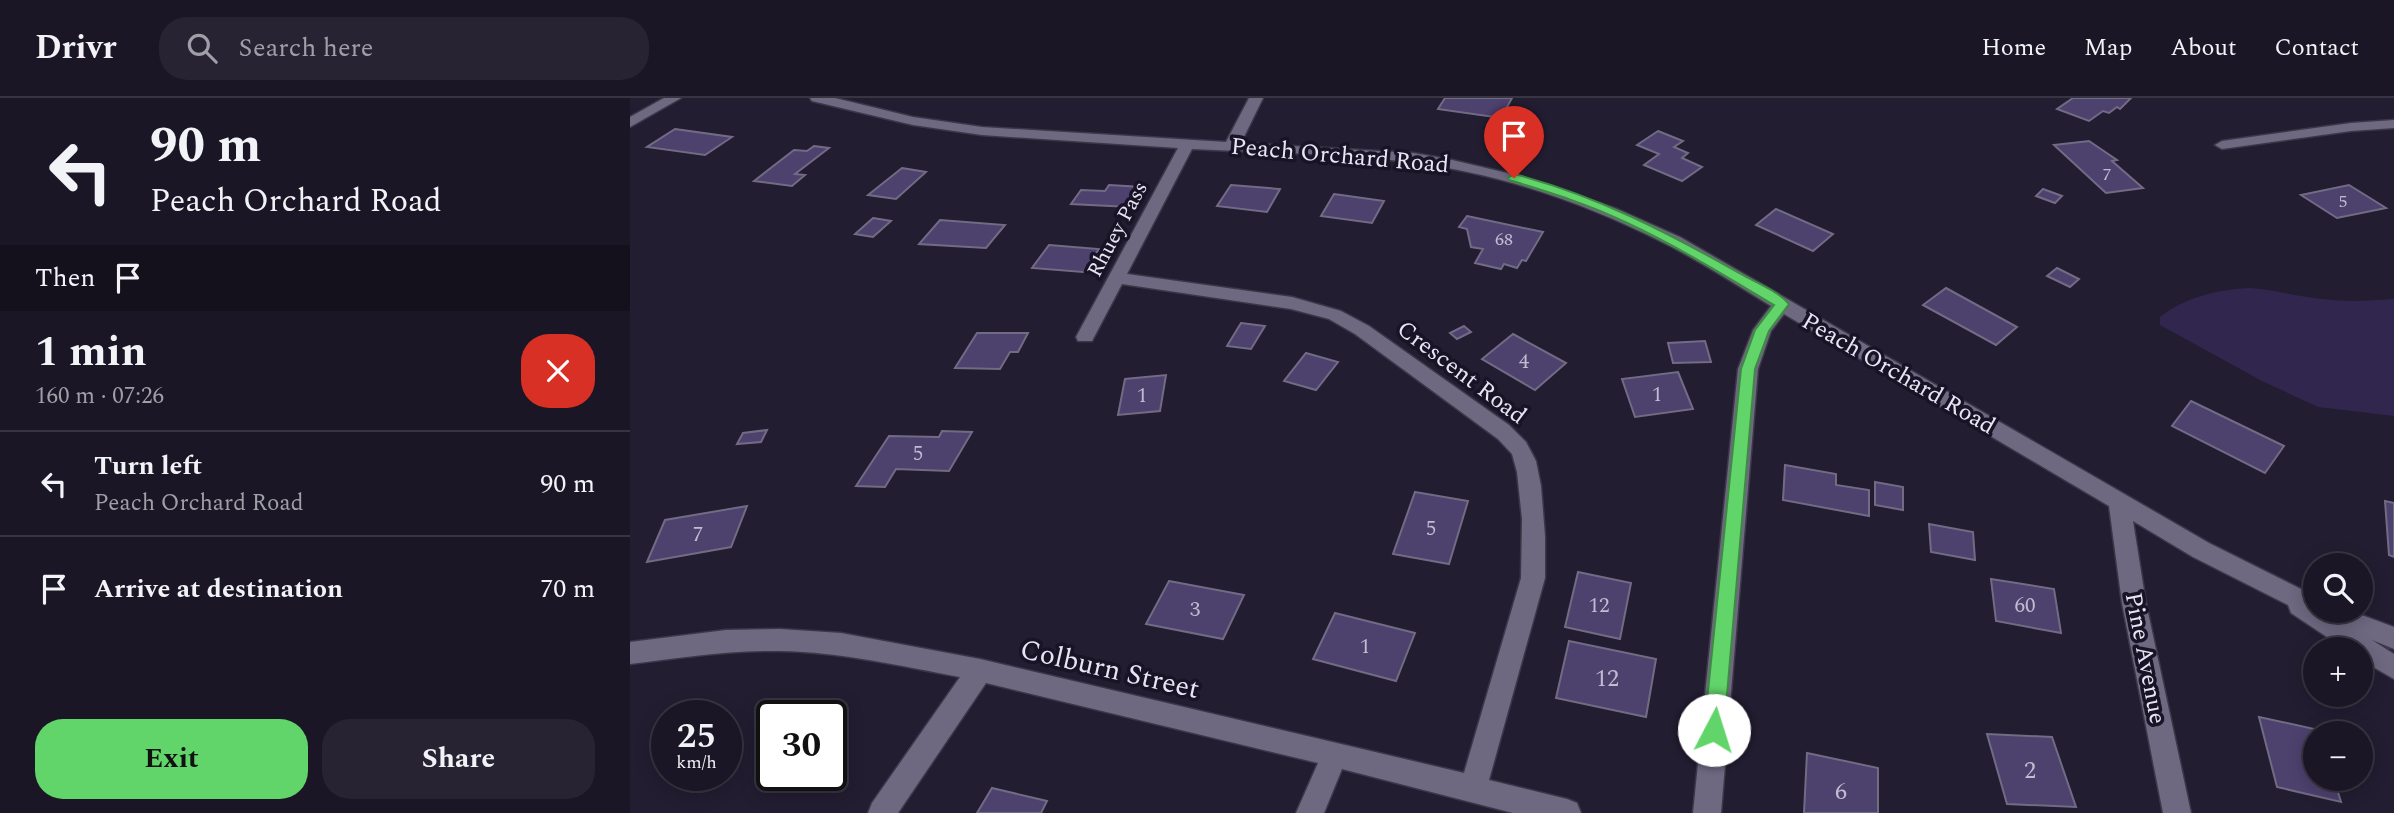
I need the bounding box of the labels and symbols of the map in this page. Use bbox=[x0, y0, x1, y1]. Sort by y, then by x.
pin bbox=[1484, 106, 1544, 178]
street label: Peach Orchard Road bbox=[1229, 129, 1450, 183]
house number: 7 bbox=[2103, 161, 2112, 188]
street label: Rhuey Pass bbox=[1079, 176, 1157, 283]
house number: 5 bbox=[2339, 188, 2348, 215]
house number: 68 bbox=[1495, 226, 1513, 253]
street label: Peach Orchard Road bbox=[1795, 304, 2002, 444]
street label: Crescent Road bbox=[1389, 312, 1534, 434]
house number: 4 bbox=[1519, 346, 1530, 378]
house number: 1 bbox=[1652, 379, 1662, 411]
house number: 1 bbox=[1137, 380, 1147, 412]
house number: 5 bbox=[913, 438, 923, 470]
house number: 5 bbox=[1426, 513, 1436, 545]
house number: 7 bbox=[693, 519, 703, 551]
street label: Pine Avenue bbox=[2115, 589, 2175, 727]
house number: 12 bbox=[1589, 590, 1610, 622]
house number: 60 bbox=[2015, 590, 2036, 622]
house number: 3 bbox=[1190, 594, 1201, 626]
street label: Colburn Street bbox=[1016, 628, 1204, 711]
house number: 1 bbox=[1360, 631, 1370, 663]
house number: 12 bbox=[1595, 661, 1619, 697]
position arrow bbox=[1677, 693, 1751, 767]
speed limit sign: 30 bbox=[756, 700, 847, 791]
house number: 2 bbox=[2024, 753, 2036, 789]
house number: 6 bbox=[1835, 774, 1847, 810]

